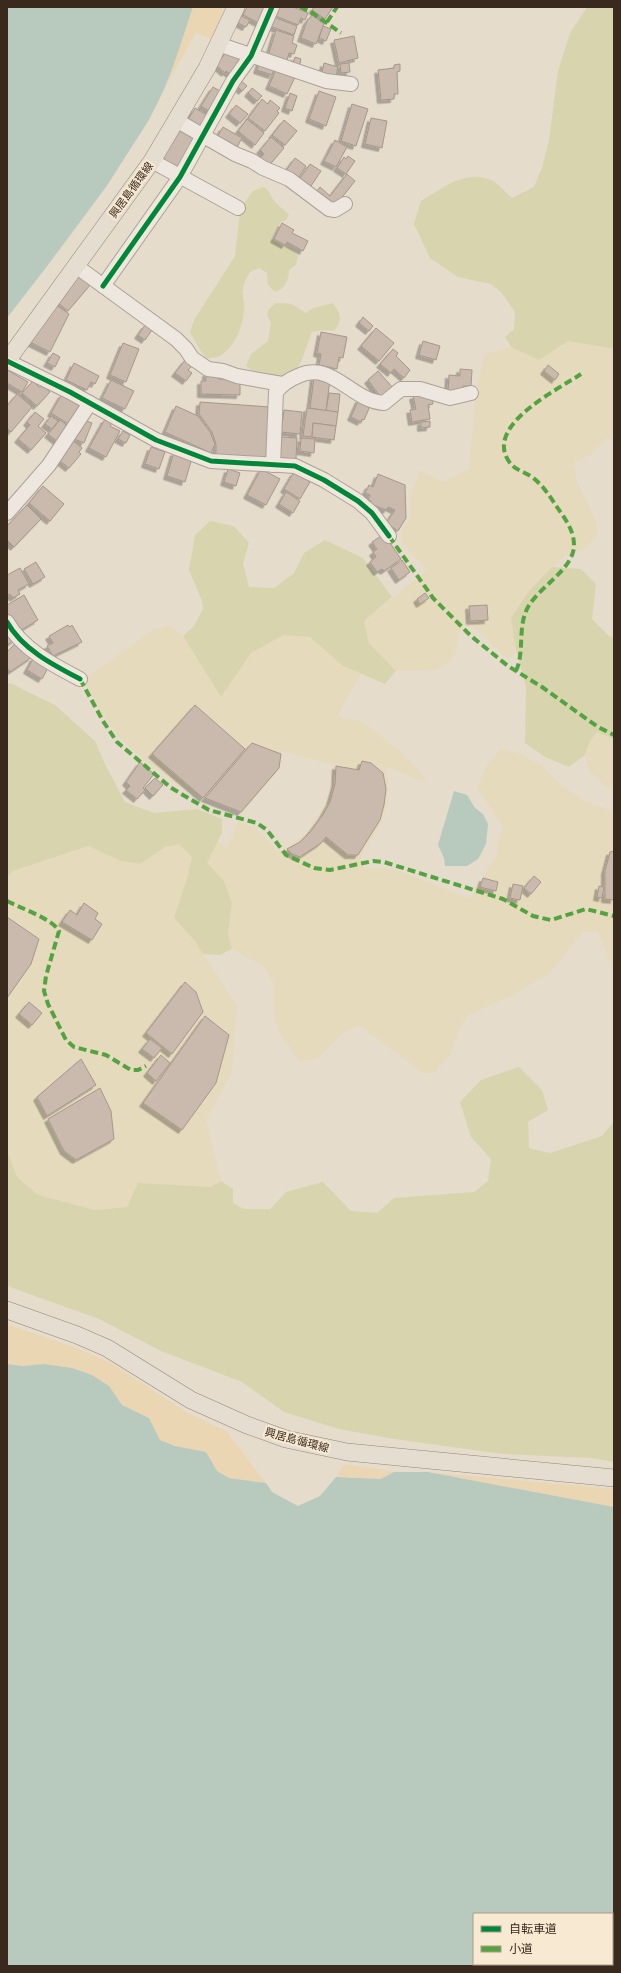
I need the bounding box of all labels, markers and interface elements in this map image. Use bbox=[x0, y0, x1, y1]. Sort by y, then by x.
street label: 興居島循環線 bbox=[106, 159, 156, 221]
street label: 興居島循環線 bbox=[263, 1425, 331, 1455]
legend bbox=[473, 1913, 613, 1965]
text: 自転車道 bbox=[509, 1921, 557, 1936]
text: 小道 bbox=[509, 1941, 533, 1956]

